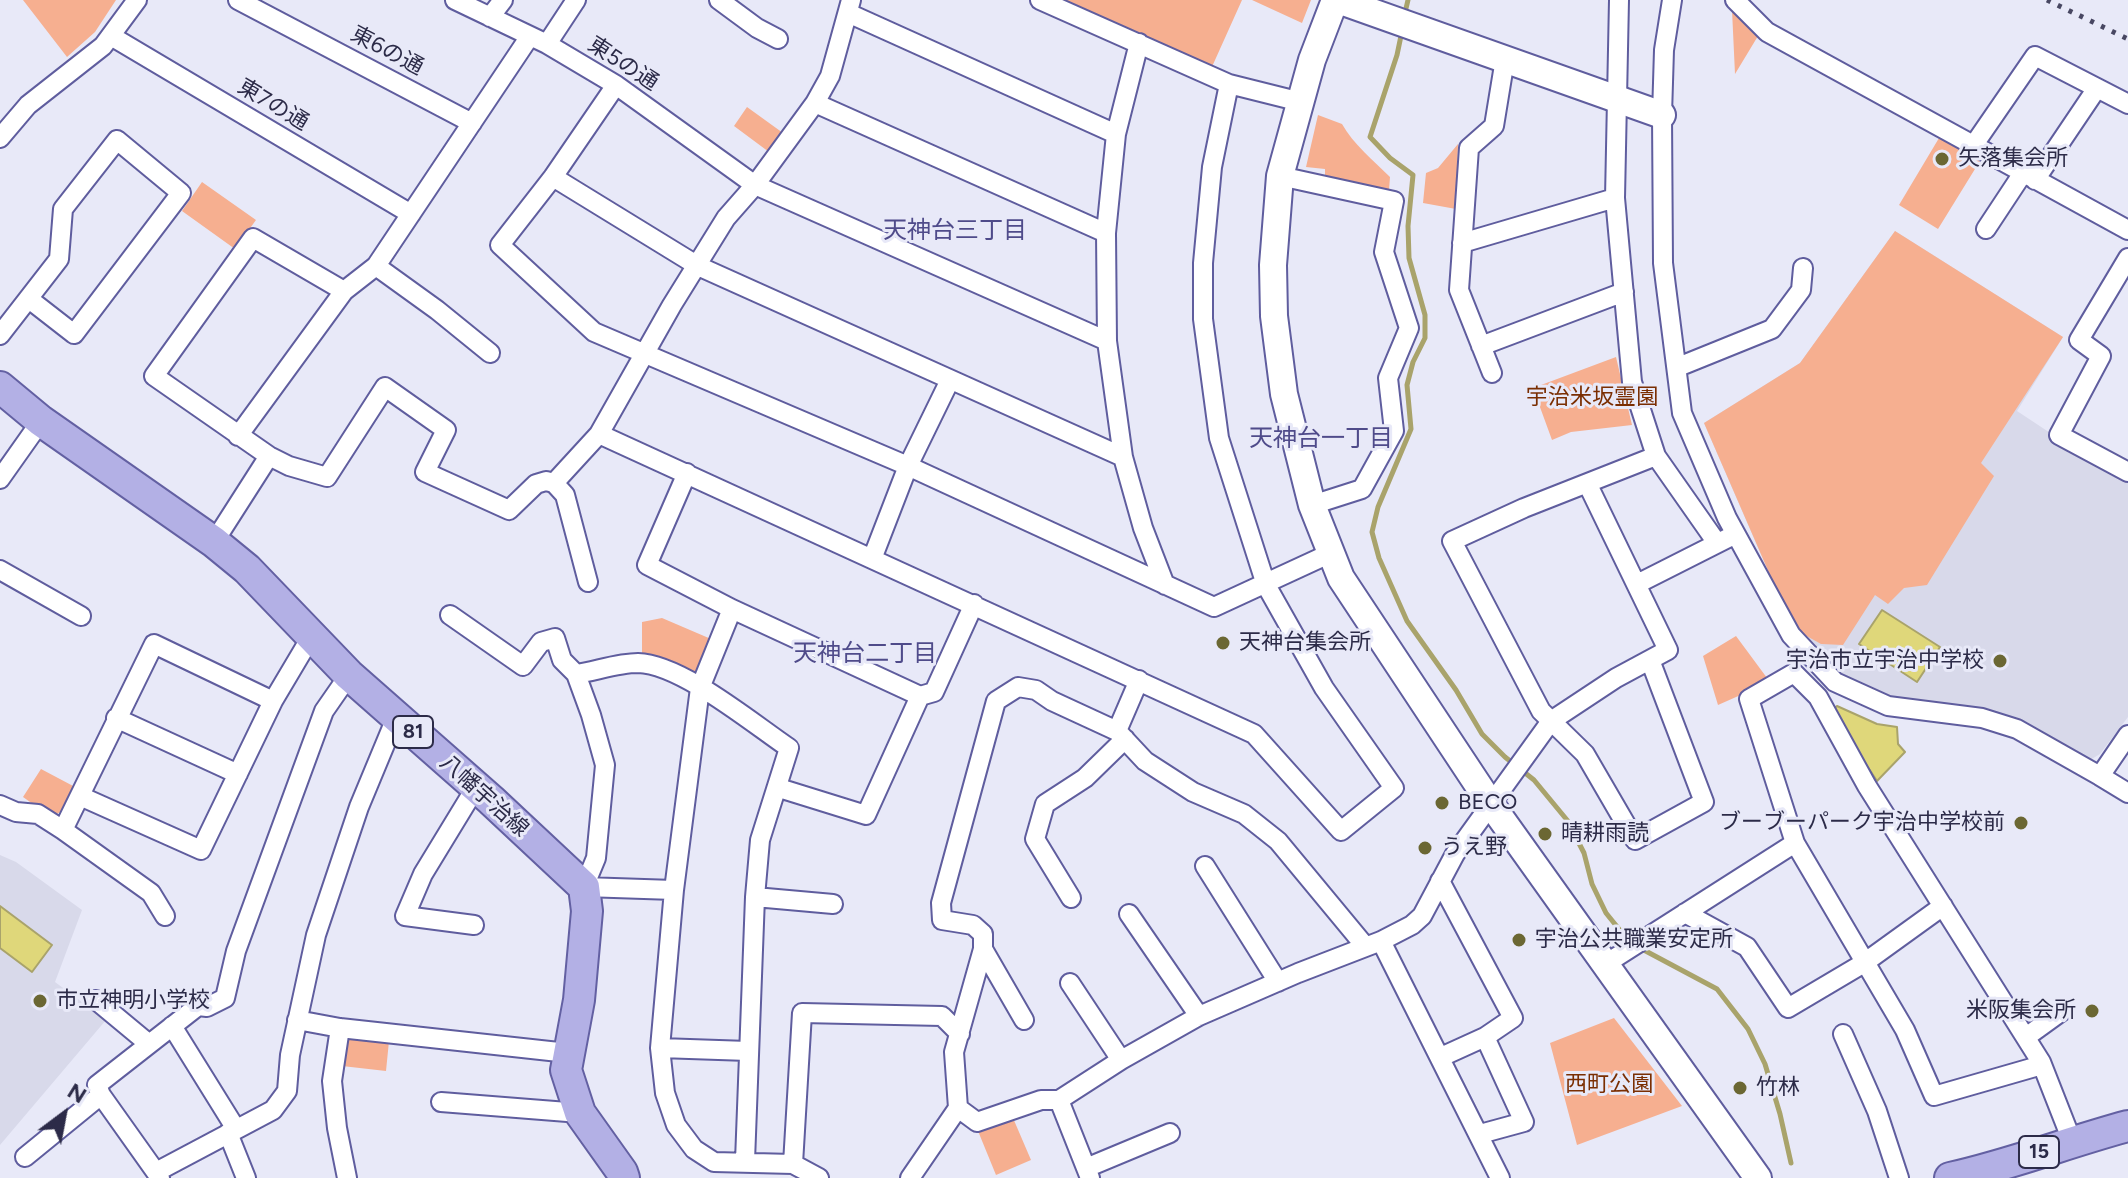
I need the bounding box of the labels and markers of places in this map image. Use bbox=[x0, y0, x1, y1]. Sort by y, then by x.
place label: 矢落集会所 bbox=[1958, 146, 2068, 172]
marker: 矢落集会所 bbox=[1933, 150, 1951, 168]
place label: 天神台集会所 bbox=[1239, 630, 1371, 656]
marker: 天神台集会所 bbox=[1214, 634, 1232, 652]
place label: 宇治市立宇治中学校 bbox=[1786, 648, 1984, 674]
marker: 宇治市立宇治中学校 bbox=[1991, 652, 2009, 670]
place label: BECO bbox=[1458, 790, 1517, 816]
marker: BECO bbox=[1433, 794, 1451, 812]
place label: ブーブーパーク宇治中学校前 bbox=[1719, 810, 2005, 836]
marker: ブーブーパーク宇治中学校前 bbox=[2012, 814, 2030, 832]
place label: 晴耕雨読 bbox=[1561, 821, 1649, 847]
marker: 晴耕雨読 bbox=[1536, 825, 1554, 843]
place label: うえ野 bbox=[1441, 835, 1507, 861]
marker: うえ野 bbox=[1416, 839, 1434, 857]
place label: 宇治公共職業安定所 bbox=[1535, 927, 1733, 953]
marker: 宇治公共職業安定所 bbox=[1510, 931, 1528, 949]
place label: 市立神明小学校 bbox=[56, 988, 210, 1014]
marker: 市立神明小学校 bbox=[31, 992, 49, 1010]
place label: 米阪集会所 bbox=[1966, 998, 2076, 1024]
marker: 米阪集会所 bbox=[2083, 1002, 2101, 1020]
place label: 竹林 bbox=[1756, 1075, 1800, 1101]
marker: 竹林 bbox=[1731, 1079, 1749, 1097]

